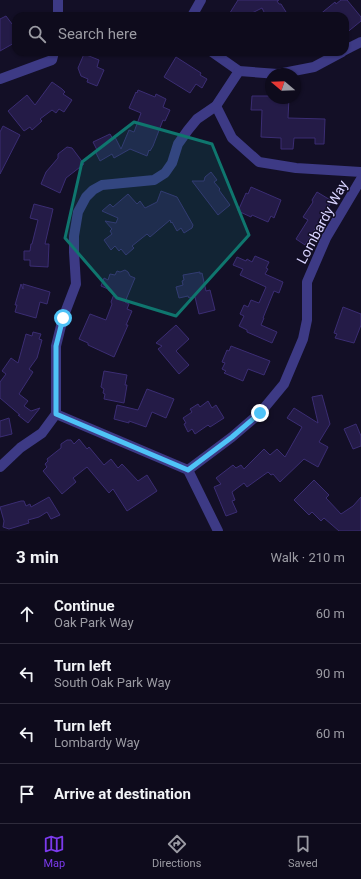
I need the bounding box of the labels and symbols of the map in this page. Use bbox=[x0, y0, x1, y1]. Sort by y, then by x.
north arrow bbox=[265, 68, 301, 104]
street label: Lombardy Way bbox=[293, 177, 351, 266]
route start bbox=[54, 309, 72, 327]
route end bbox=[251, 404, 269, 422]

